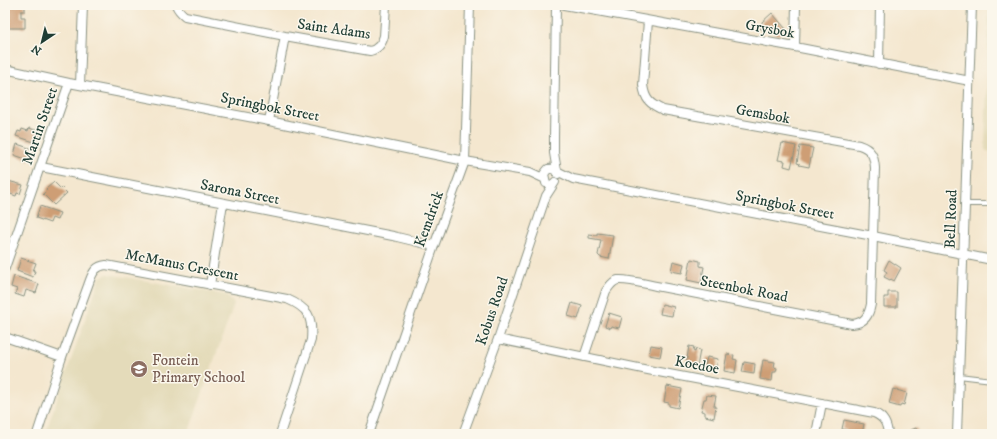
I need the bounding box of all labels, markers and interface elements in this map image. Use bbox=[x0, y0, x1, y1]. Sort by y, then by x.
street label: Saint Adams bbox=[296, 14, 372, 44]
street label: Grysbok bbox=[744, 15, 797, 43]
north arrow bbox=[22, 22, 62, 62]
text: N bbox=[29, 41, 45, 58]
street label: Martin Street bbox=[18, 84, 62, 167]
street label: Springbok Street bbox=[219, 88, 321, 126]
street label: Gemsbok bbox=[734, 100, 792, 128]
street label: Sarona Street bbox=[199, 175, 281, 209]
street label: Springbok Street bbox=[734, 186, 836, 224]
street label: Kemdrick bbox=[410, 188, 448, 250]
street label: Bell Road bbox=[940, 189, 962, 249]
street label: McManus Crescent bbox=[124, 245, 241, 285]
street label: Steenbok Road bbox=[699, 271, 790, 307]
street label: Kobus Road bbox=[471, 274, 513, 348]
place label: Fontein Primary School bbox=[152, 351, 245, 387]
street label: Koedoe bbox=[673, 351, 721, 379]
school or university icon: Fontein Primary School bbox=[129, 359, 149, 379]

